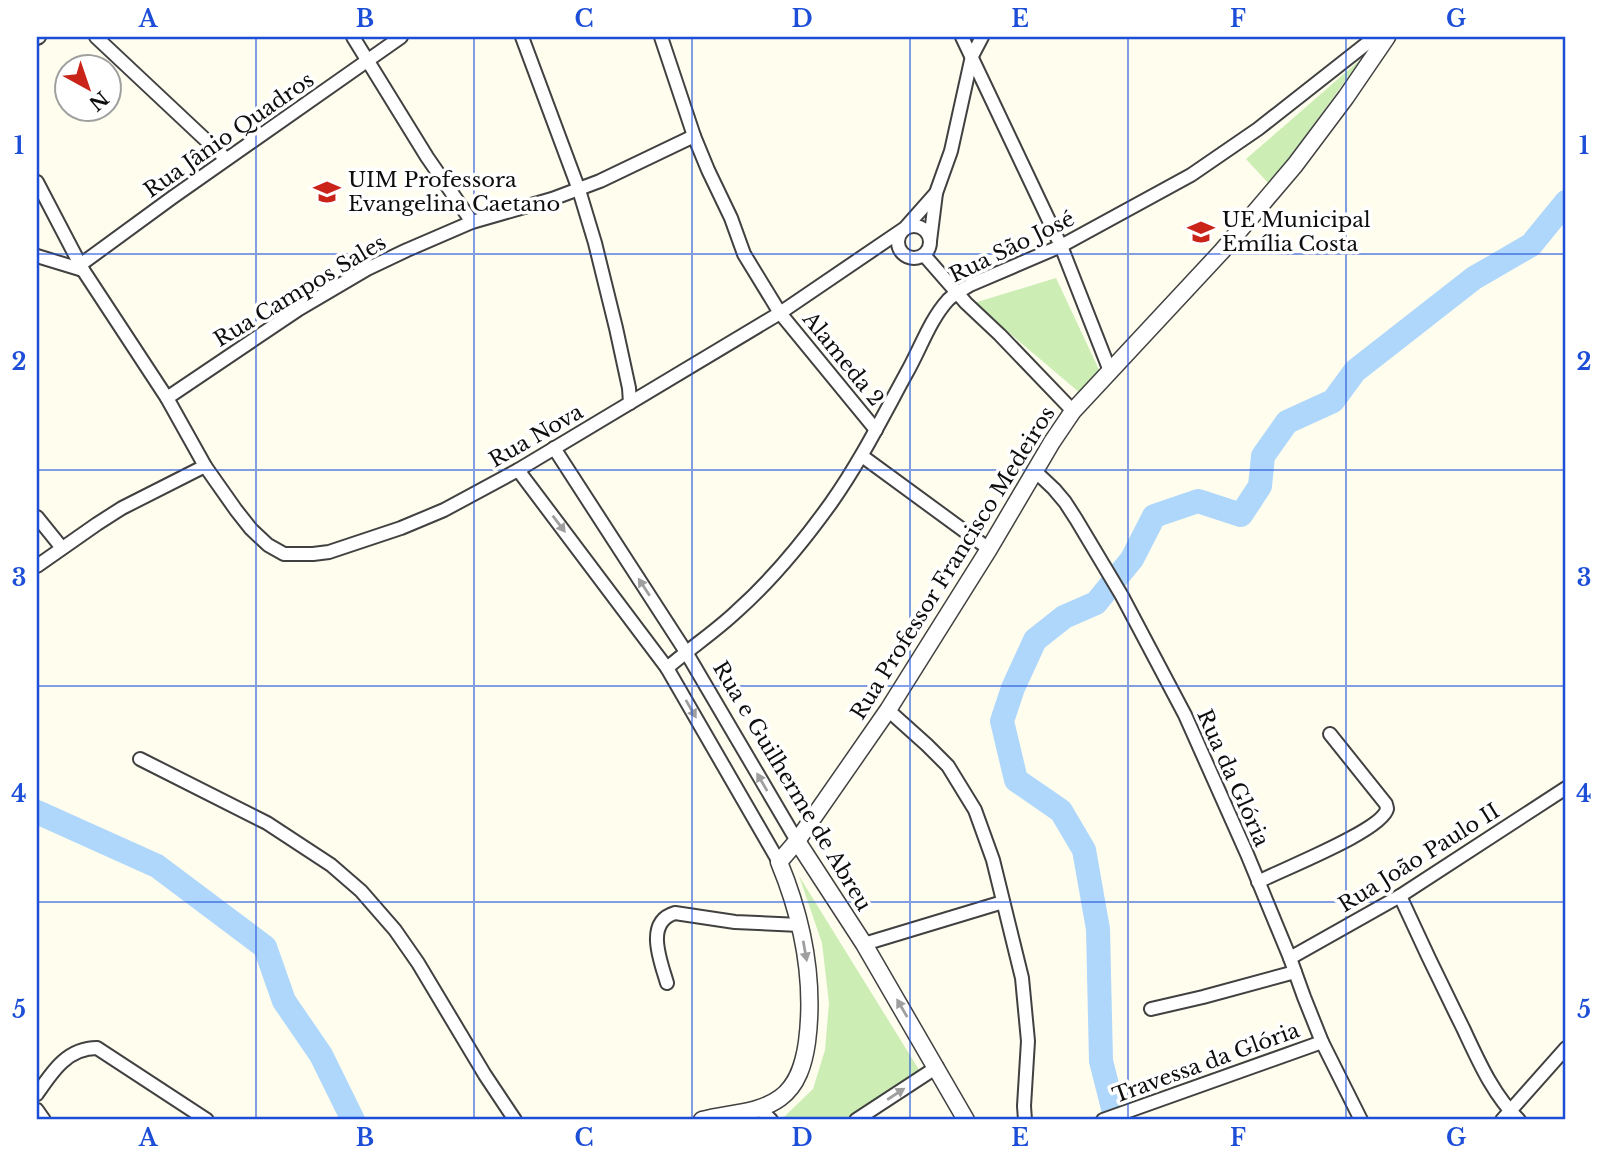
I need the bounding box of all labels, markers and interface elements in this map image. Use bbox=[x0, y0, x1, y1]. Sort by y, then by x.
text: A bbox=[138, 5, 159, 33]
text: B bbox=[356, 5, 374, 33]
text: C bbox=[575, 5, 593, 33]
text: D bbox=[791, 5, 813, 33]
text: E bbox=[1011, 5, 1029, 33]
text: F bbox=[1230, 5, 1246, 33]
text: G bbox=[1446, 5, 1466, 33]
north arrow bbox=[52, 52, 122, 122]
street label: Rua Jânio Quadros bbox=[139, 67, 319, 203]
text: N bbox=[84, 86, 113, 115]
text: 1 bbox=[14, 132, 24, 160]
text: 1 bbox=[1579, 132, 1589, 160]
place label: UIM Professora Evangelina Caetano bbox=[348, 167, 560, 217]
school or university icon: UIM Professora Evangelina Caetano bbox=[312, 177, 342, 207]
street label: Rua São José bbox=[945, 206, 1079, 288]
place label: UE Municipal Emília Costa bbox=[1222, 207, 1371, 257]
school or university icon: UE Municipal Emília Costa bbox=[1186, 217, 1216, 247]
street label: Rua Campos Sales bbox=[209, 229, 391, 353]
street label: Alameda 2 bbox=[796, 306, 889, 411]
text: 2 bbox=[12, 348, 26, 376]
text: 2 bbox=[1577, 348, 1591, 376]
street label: Rua Nova bbox=[485, 399, 588, 473]
street label: Rua Professor Francisco Medeiros bbox=[845, 402, 1061, 724]
one-way arrow bbox=[552, 515, 566, 534]
text: 3 bbox=[12, 564, 26, 592]
text: 3 bbox=[1577, 564, 1591, 592]
one-way arrow bbox=[638, 577, 651, 597]
street label: Rua e Guilherme de Abreu bbox=[707, 656, 877, 916]
one-way arrow bbox=[685, 700, 697, 719]
street label: Rua da Glória bbox=[1191, 705, 1275, 851]
one-way arrow bbox=[756, 772, 768, 791]
text: 4 bbox=[11, 780, 27, 808]
text: 4 bbox=[1576, 780, 1592, 808]
street label: Rua João Paulo II bbox=[1334, 798, 1504, 918]
one-way arrow bbox=[800, 940, 811, 962]
text: 5 bbox=[12, 996, 26, 1024]
text: 5 bbox=[1577, 996, 1591, 1024]
one-way arrow bbox=[896, 999, 908, 1018]
street label: Travessa da Glória bbox=[1109, 1017, 1303, 1109]
one-way arrow bbox=[886, 1087, 906, 1100]
text: A bbox=[138, 1124, 159, 1152]
text: B bbox=[356, 1124, 374, 1152]
text: C bbox=[575, 1124, 593, 1152]
text: D bbox=[791, 1124, 813, 1152]
text: E bbox=[1011, 1124, 1029, 1152]
text: F bbox=[1230, 1124, 1246, 1152]
text: G bbox=[1446, 1124, 1466, 1152]

